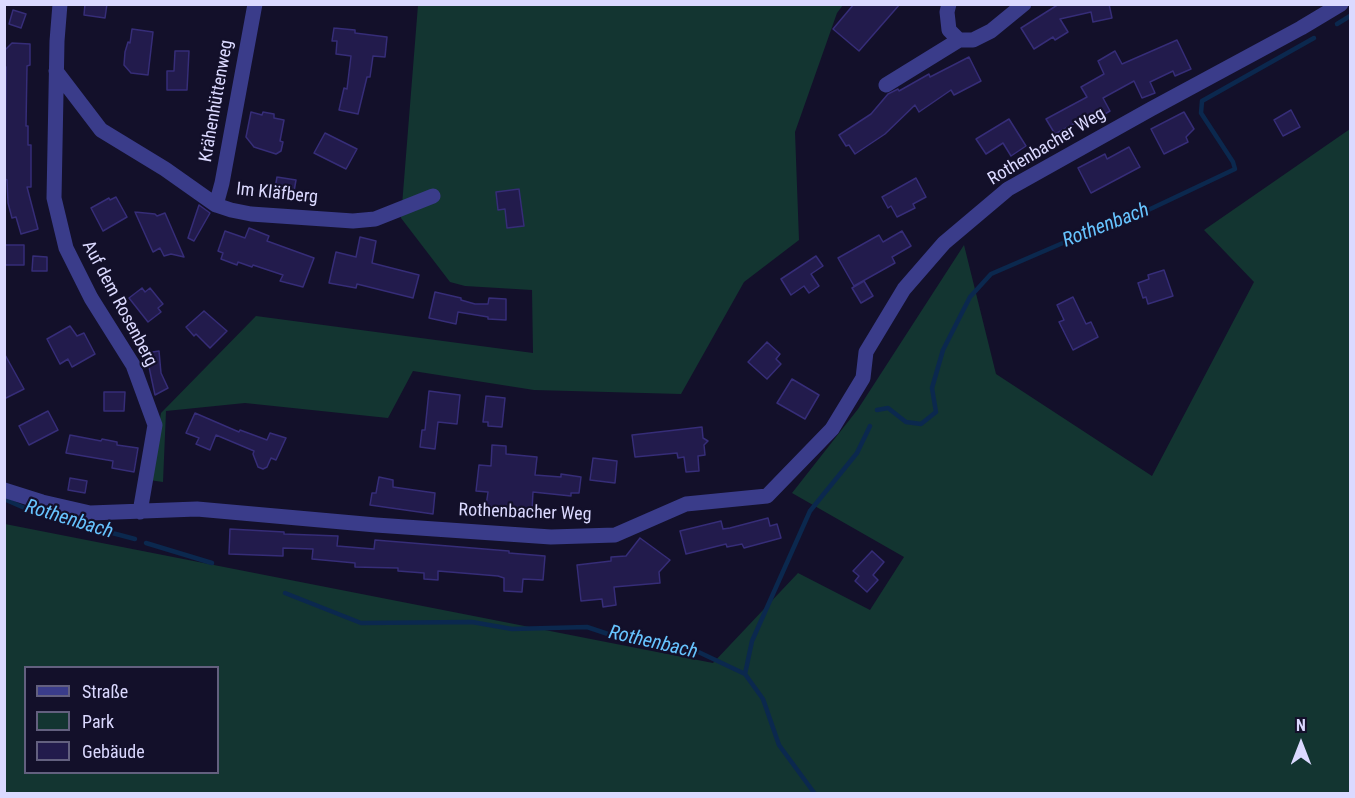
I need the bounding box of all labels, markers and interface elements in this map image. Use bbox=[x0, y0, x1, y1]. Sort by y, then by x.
street label: Krähenhüttenweg bbox=[196, 38, 238, 164]
street label: Rothenbacher Weg bbox=[984, 103, 1110, 191]
street label: Im Kläfberg bbox=[235, 179, 319, 209]
water label: Rothenbach bbox=[1059, 199, 1153, 253]
street label: Auf dem Rosenberg bbox=[77, 237, 161, 371]
water label: Rothenbach bbox=[22, 495, 116, 545]
street label: Rothenbacher Weg bbox=[458, 500, 592, 526]
water label: Rothenbach bbox=[606, 621, 700, 665]
legend bbox=[24, 666, 219, 774]
text: Straße bbox=[82, 681, 128, 702]
text: Park bbox=[82, 711, 114, 732]
north arrow bbox=[1271, 714, 1331, 774]
text: N bbox=[1296, 716, 1306, 735]
text: Gebäude bbox=[82, 741, 145, 762]

